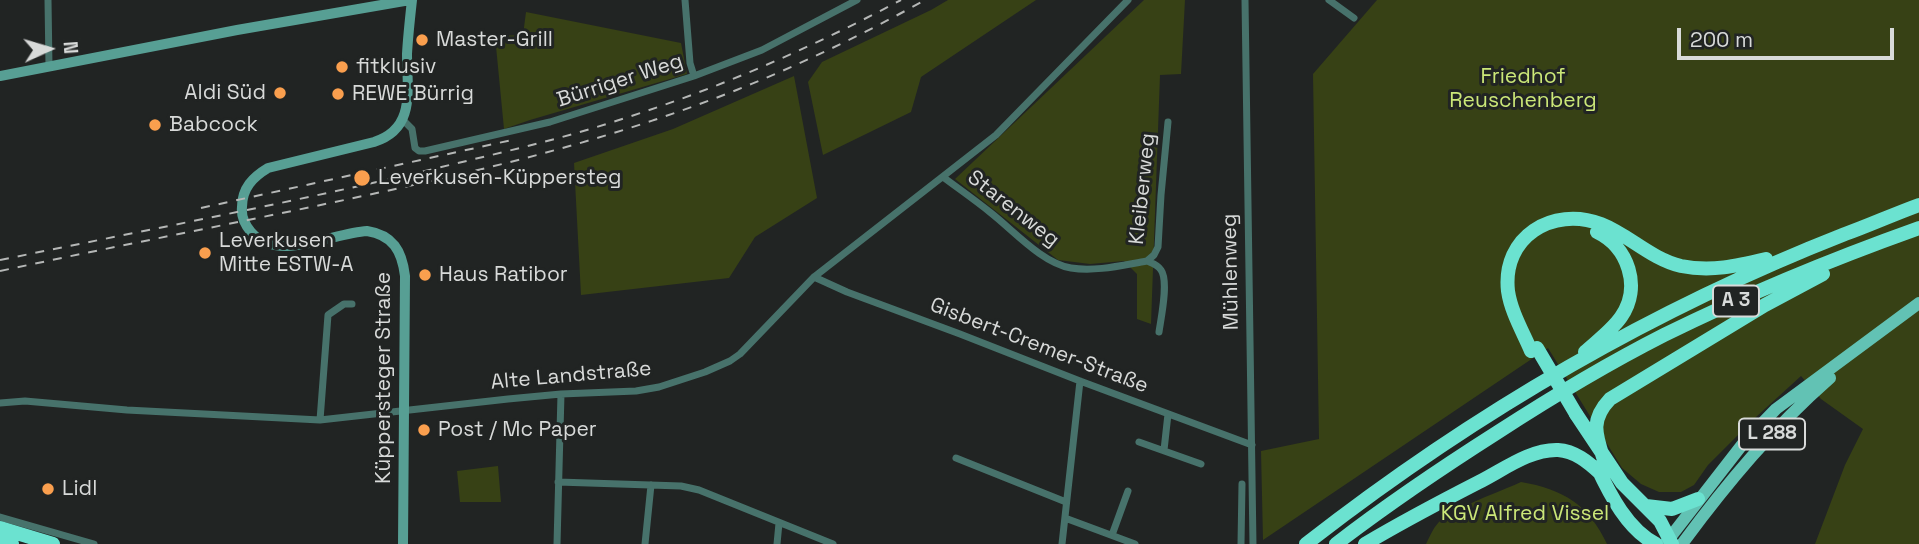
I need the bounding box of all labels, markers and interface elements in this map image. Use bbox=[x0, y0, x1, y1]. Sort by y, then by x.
north arrow bbox=[14, 14, 84, 84]
scale bar bbox=[1681, 14, 1898, 58]
text: 200 m bbox=[1690, 26, 1753, 53]
place label: Master-Grill bbox=[436, 27, 553, 53]
marker: Master-Grill bbox=[414, 32, 430, 48]
text: N bbox=[58, 40, 83, 55]
street label: Bürriger Weg bbox=[554, 49, 686, 113]
place label: fitklusiv bbox=[356, 54, 436, 80]
marker: fitklusiv bbox=[334, 59, 350, 75]
park label: Friedhof Reuschenberg bbox=[1449, 64, 1597, 114]
place label: Aldi Süd bbox=[184, 80, 266, 106]
place label: REWE Bürrig bbox=[352, 81, 474, 107]
marker: Aldi Süd bbox=[272, 85, 288, 101]
marker: REWE Bürrig bbox=[330, 86, 346, 102]
place label: Babcock bbox=[169, 112, 258, 138]
marker: Babcock bbox=[147, 117, 163, 133]
street label: Kleiberweg bbox=[1125, 132, 1161, 246]
place label: Leverkusen-Küppersteg bbox=[378, 165, 621, 191]
street label: Starenweg bbox=[962, 165, 1064, 253]
marker: Leverkusen-Küppersteg bbox=[352, 168, 372, 188]
street label: Mühlenweg bbox=[1217, 213, 1245, 331]
place label: Leverkusen Mitte ESTW-A bbox=[219, 228, 353, 278]
marker: Leverkusen Mitte ESTW-A bbox=[197, 245, 213, 261]
place label: Haus Ratibor bbox=[439, 262, 568, 288]
marker: Haus Ratibor bbox=[417, 267, 433, 283]
street label: Küppersteger Straße bbox=[371, 272, 397, 484]
road number: A 3 bbox=[1713, 286, 1759, 316]
street label: Gisbert-Cremer-Straße bbox=[926, 293, 1152, 399]
street label: Alte Landstraße bbox=[490, 356, 652, 396]
place label: Post / Mc Paper bbox=[438, 417, 597, 443]
road number: L 288 bbox=[1739, 418, 1805, 449]
marker: Post / Mc Paper bbox=[416, 422, 432, 438]
place label: Lidl bbox=[62, 476, 97, 502]
marker: Lidl bbox=[40, 481, 56, 497]
park label: KGV Alfred Vissel bbox=[1441, 501, 1609, 527]

